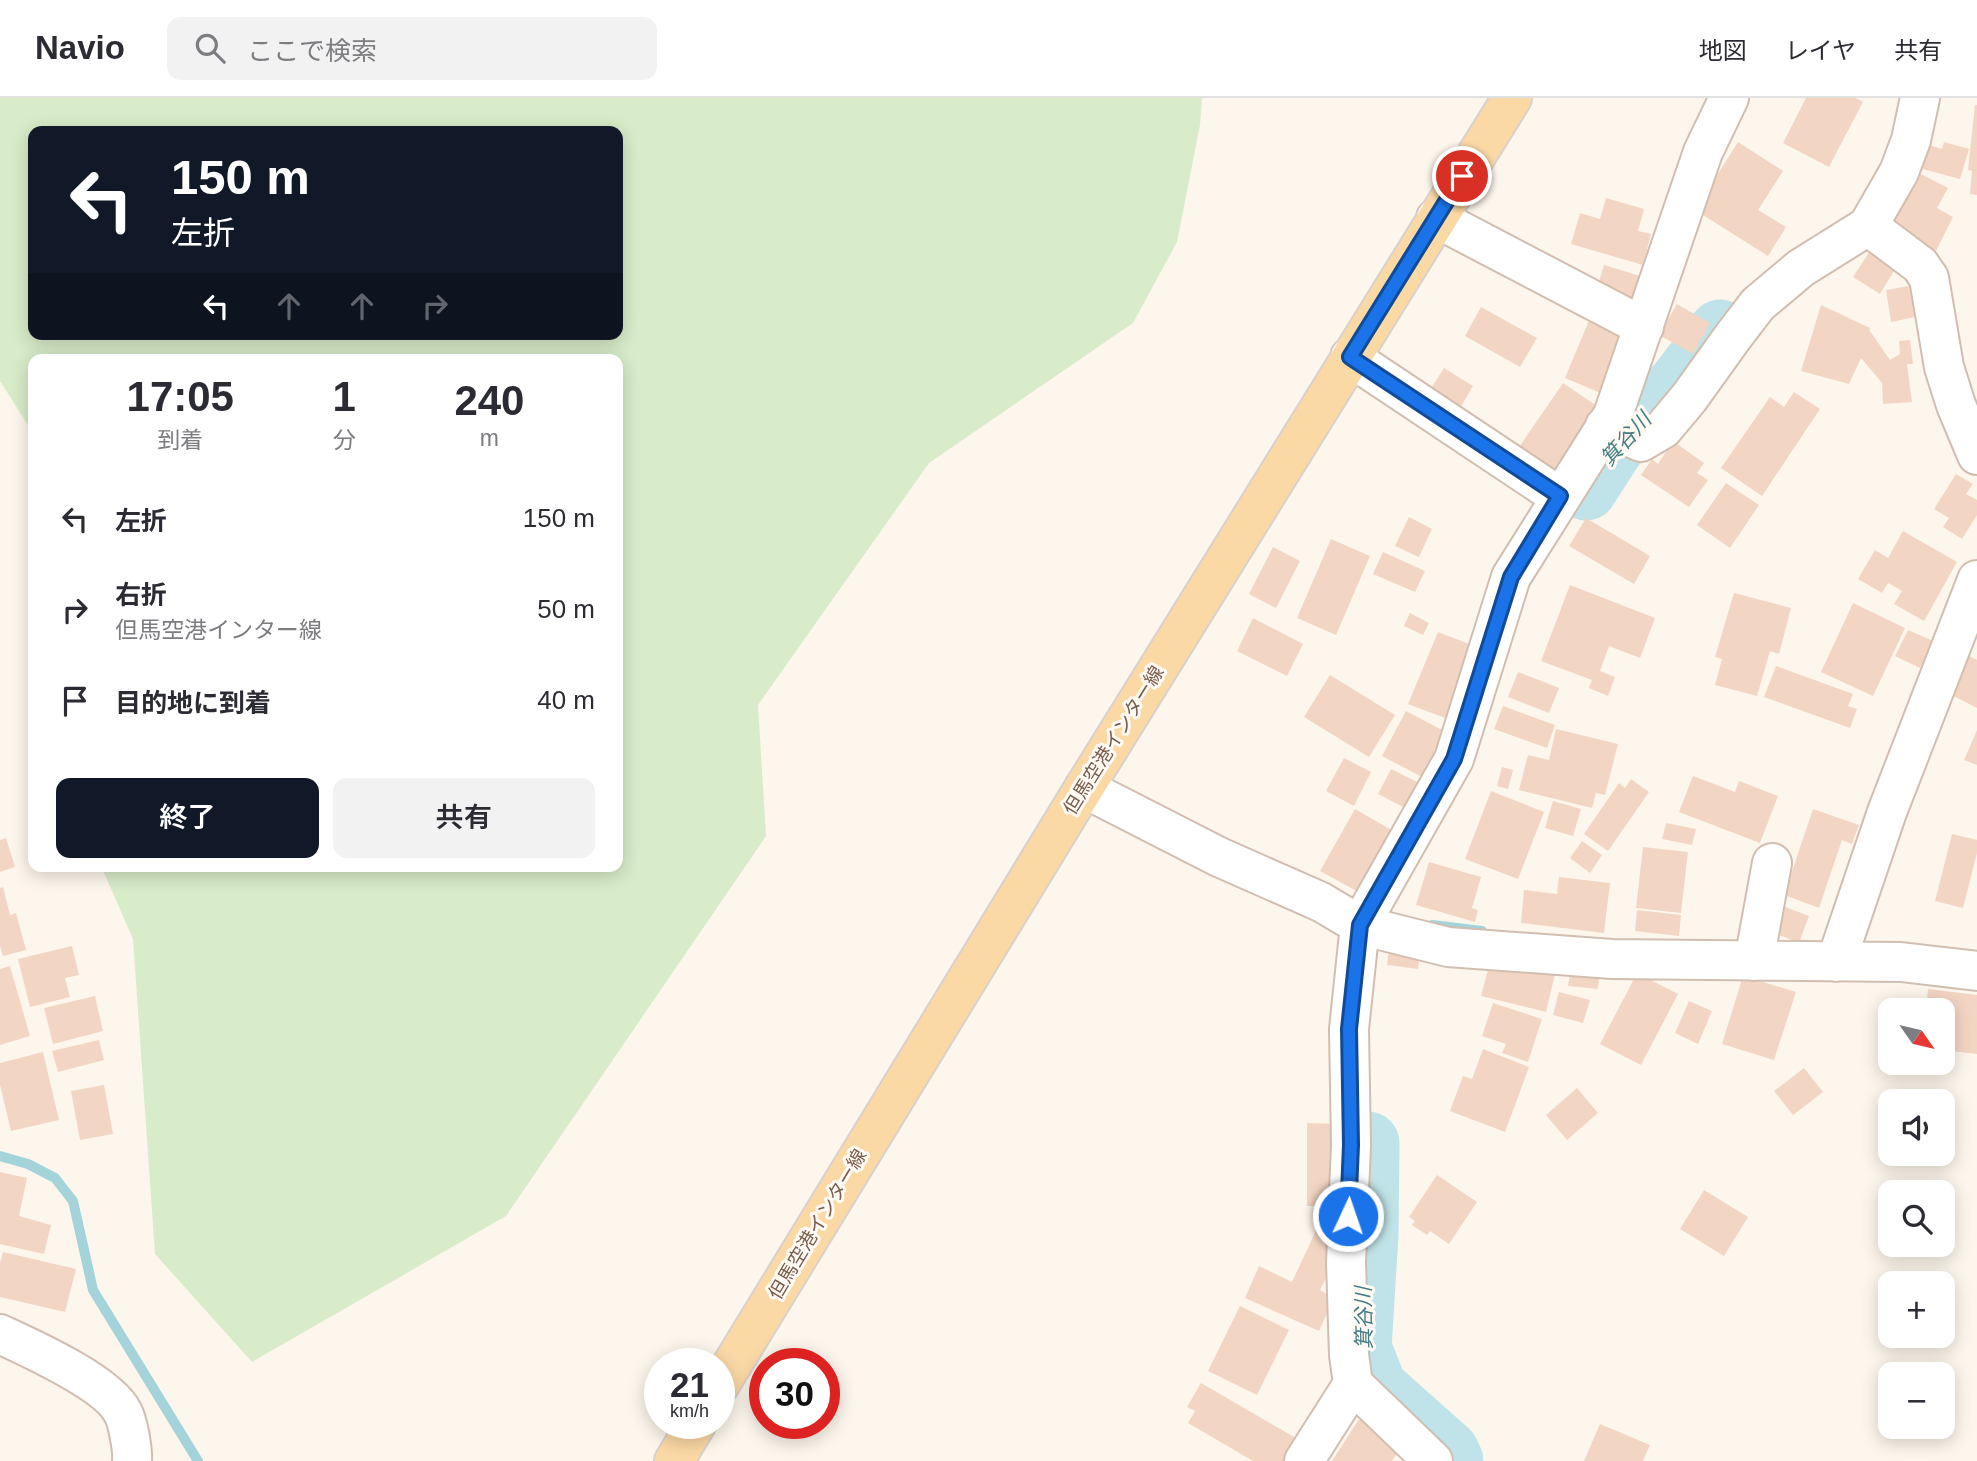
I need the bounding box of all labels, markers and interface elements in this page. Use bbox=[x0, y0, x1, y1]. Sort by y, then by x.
search box bbox=[167, 17, 657, 80]
text: Navio bbox=[35, 29, 125, 66]
icon: search bbox=[191, 29, 229, 67]
text: ここで検索 bbox=[247, 36, 377, 66]
text: 地図 bbox=[1699, 37, 1747, 64]
text: レイヤ bbox=[1785, 37, 1856, 64]
text: 共有 bbox=[1894, 37, 1942, 64]
pin bbox=[1432, 146, 1492, 206]
text: 150 m bbox=[171, 150, 310, 204]
icon: left bbox=[56, 154, 147, 245]
icon: arrive bbox=[1443, 157, 1481, 195]
text: 左折 bbox=[171, 215, 235, 251]
icon: left bbox=[197, 287, 235, 325]
icon: ahead bbox=[270, 287, 308, 325]
icon: ahead bbox=[343, 287, 381, 325]
icon: right bbox=[416, 287, 454, 325]
text: 17:05 bbox=[127, 373, 234, 420]
text: 1 bbox=[332, 373, 356, 420]
text: 240 bbox=[454, 377, 524, 424]
water label: 箕谷川 bbox=[1596, 406, 1657, 470]
text: m bbox=[480, 425, 499, 451]
text: 到着 bbox=[157, 427, 203, 453]
text: 分 bbox=[333, 427, 356, 453]
icon: left bbox=[56, 500, 94, 538]
text: 150 m bbox=[523, 503, 595, 533]
text: 左折 bbox=[115, 506, 167, 536]
text: 右折 bbox=[115, 580, 167, 610]
icon: right bbox=[56, 591, 94, 629]
text: 50 m bbox=[537, 594, 595, 624]
text: 但馬空港インター線 bbox=[115, 617, 322, 643]
street label: 但馬空港インター線 bbox=[1059, 662, 1168, 818]
icon: arrive bbox=[56, 682, 94, 720]
text: 40 m bbox=[537, 685, 595, 715]
text: 目的地に到着 bbox=[115, 688, 271, 718]
button: 終了 bbox=[56, 778, 319, 858]
button: 共有 bbox=[333, 778, 595, 858]
north arrow bbox=[1878, 998, 1955, 1074]
map controls bbox=[1878, 998, 1955, 1439]
button: sound bbox=[1878, 1089, 1955, 1166]
street label: 但馬空港インター線 bbox=[764, 1146, 870, 1303]
position arrow bbox=[1311, 1179, 1385, 1253]
button: search bbox=[1878, 1180, 1955, 1257]
button: + bbox=[1878, 1271, 1955, 1348]
water label: 箕谷川 bbox=[1351, 1284, 1376, 1350]
speed limit sign: 30 bbox=[749, 1348, 840, 1439]
button: − bbox=[1878, 1362, 1955, 1439]
text: 21 bbox=[670, 1365, 709, 1404]
text: km/h bbox=[670, 1401, 709, 1421]

